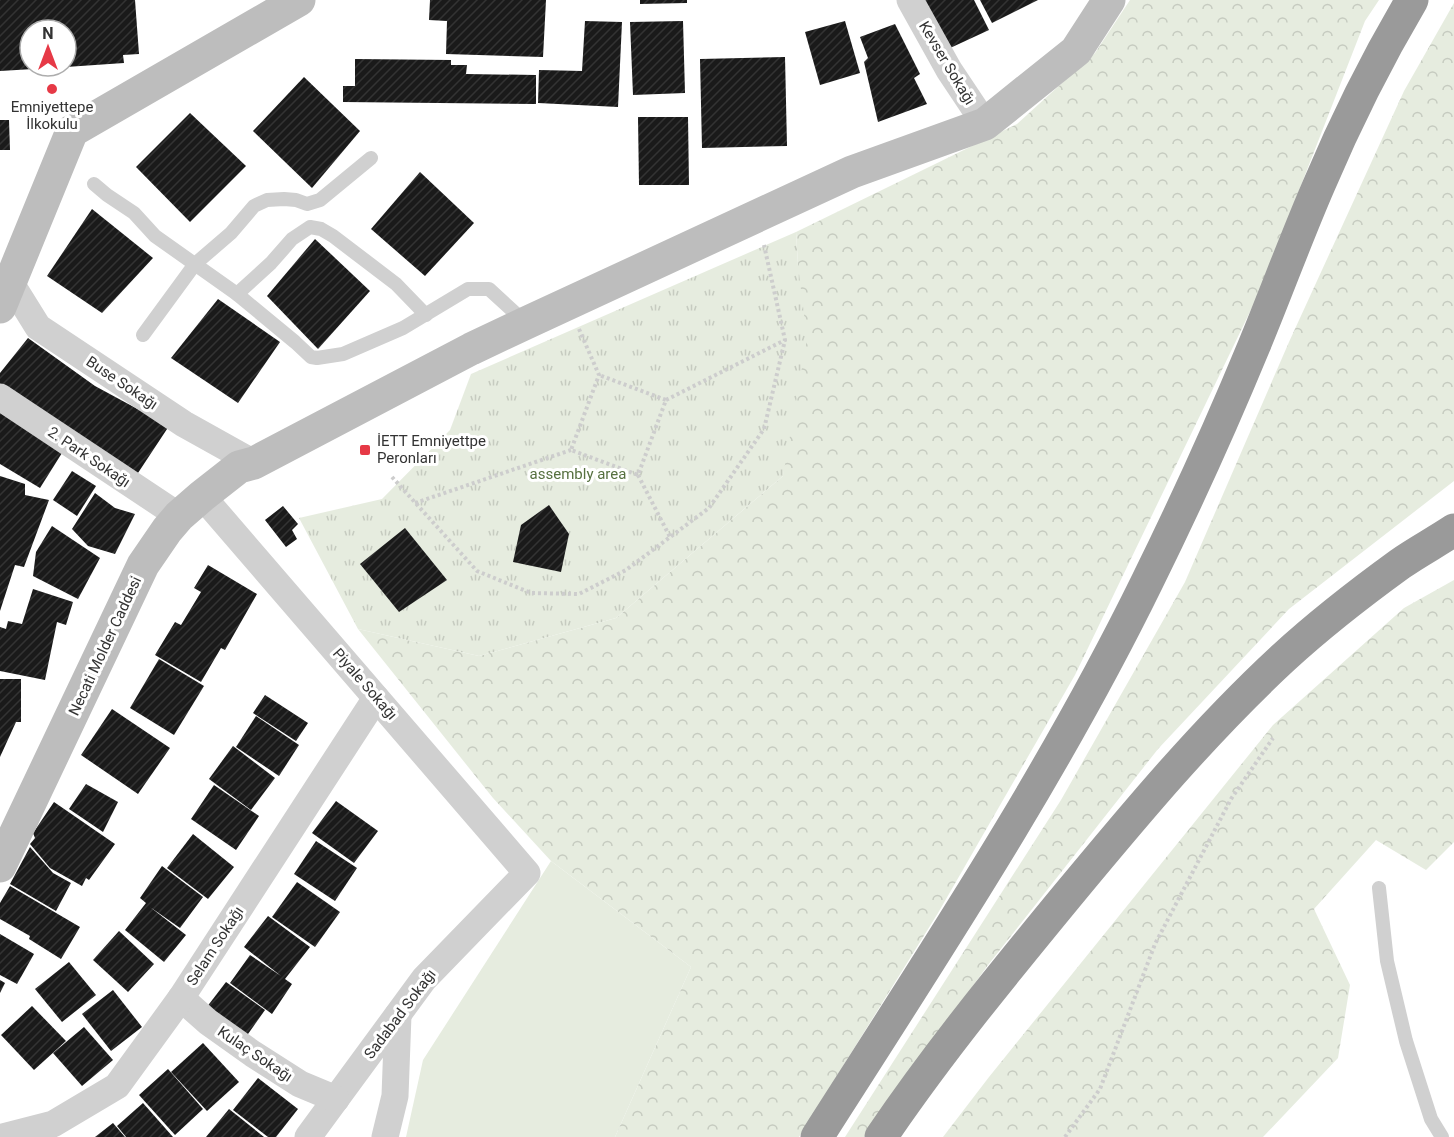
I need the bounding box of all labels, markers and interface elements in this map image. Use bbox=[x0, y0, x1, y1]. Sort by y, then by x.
north arrow bbox=[18, 18, 78, 78]
street label: Kevser Sokağı bbox=[915, 18, 979, 108]
text: N bbox=[42, 24, 54, 43]
marker: Emniyettepe İlkokulu bbox=[45, 82, 59, 96]
place label: Emniyettepe İlkokulu bbox=[11, 98, 93, 133]
street label: Buse Sokağı bbox=[83, 353, 161, 413]
street label: 2. Park Sokağı bbox=[44, 423, 134, 491]
place label: İETT Emniyettpe Peronları bbox=[377, 432, 486, 467]
marker: İETT Emniyettpe Peronları bbox=[358, 443, 372, 457]
park label: assembly area bbox=[530, 465, 626, 483]
street label: Necati Molder Caddesi bbox=[65, 573, 145, 719]
street label: Piyale Sokağı bbox=[329, 645, 401, 723]
street label: Selam Sokağı bbox=[183, 903, 247, 989]
street label: Sadabad Sokağı bbox=[360, 966, 440, 1062]
street label: Kulaç Sokağı bbox=[214, 1022, 296, 1086]

